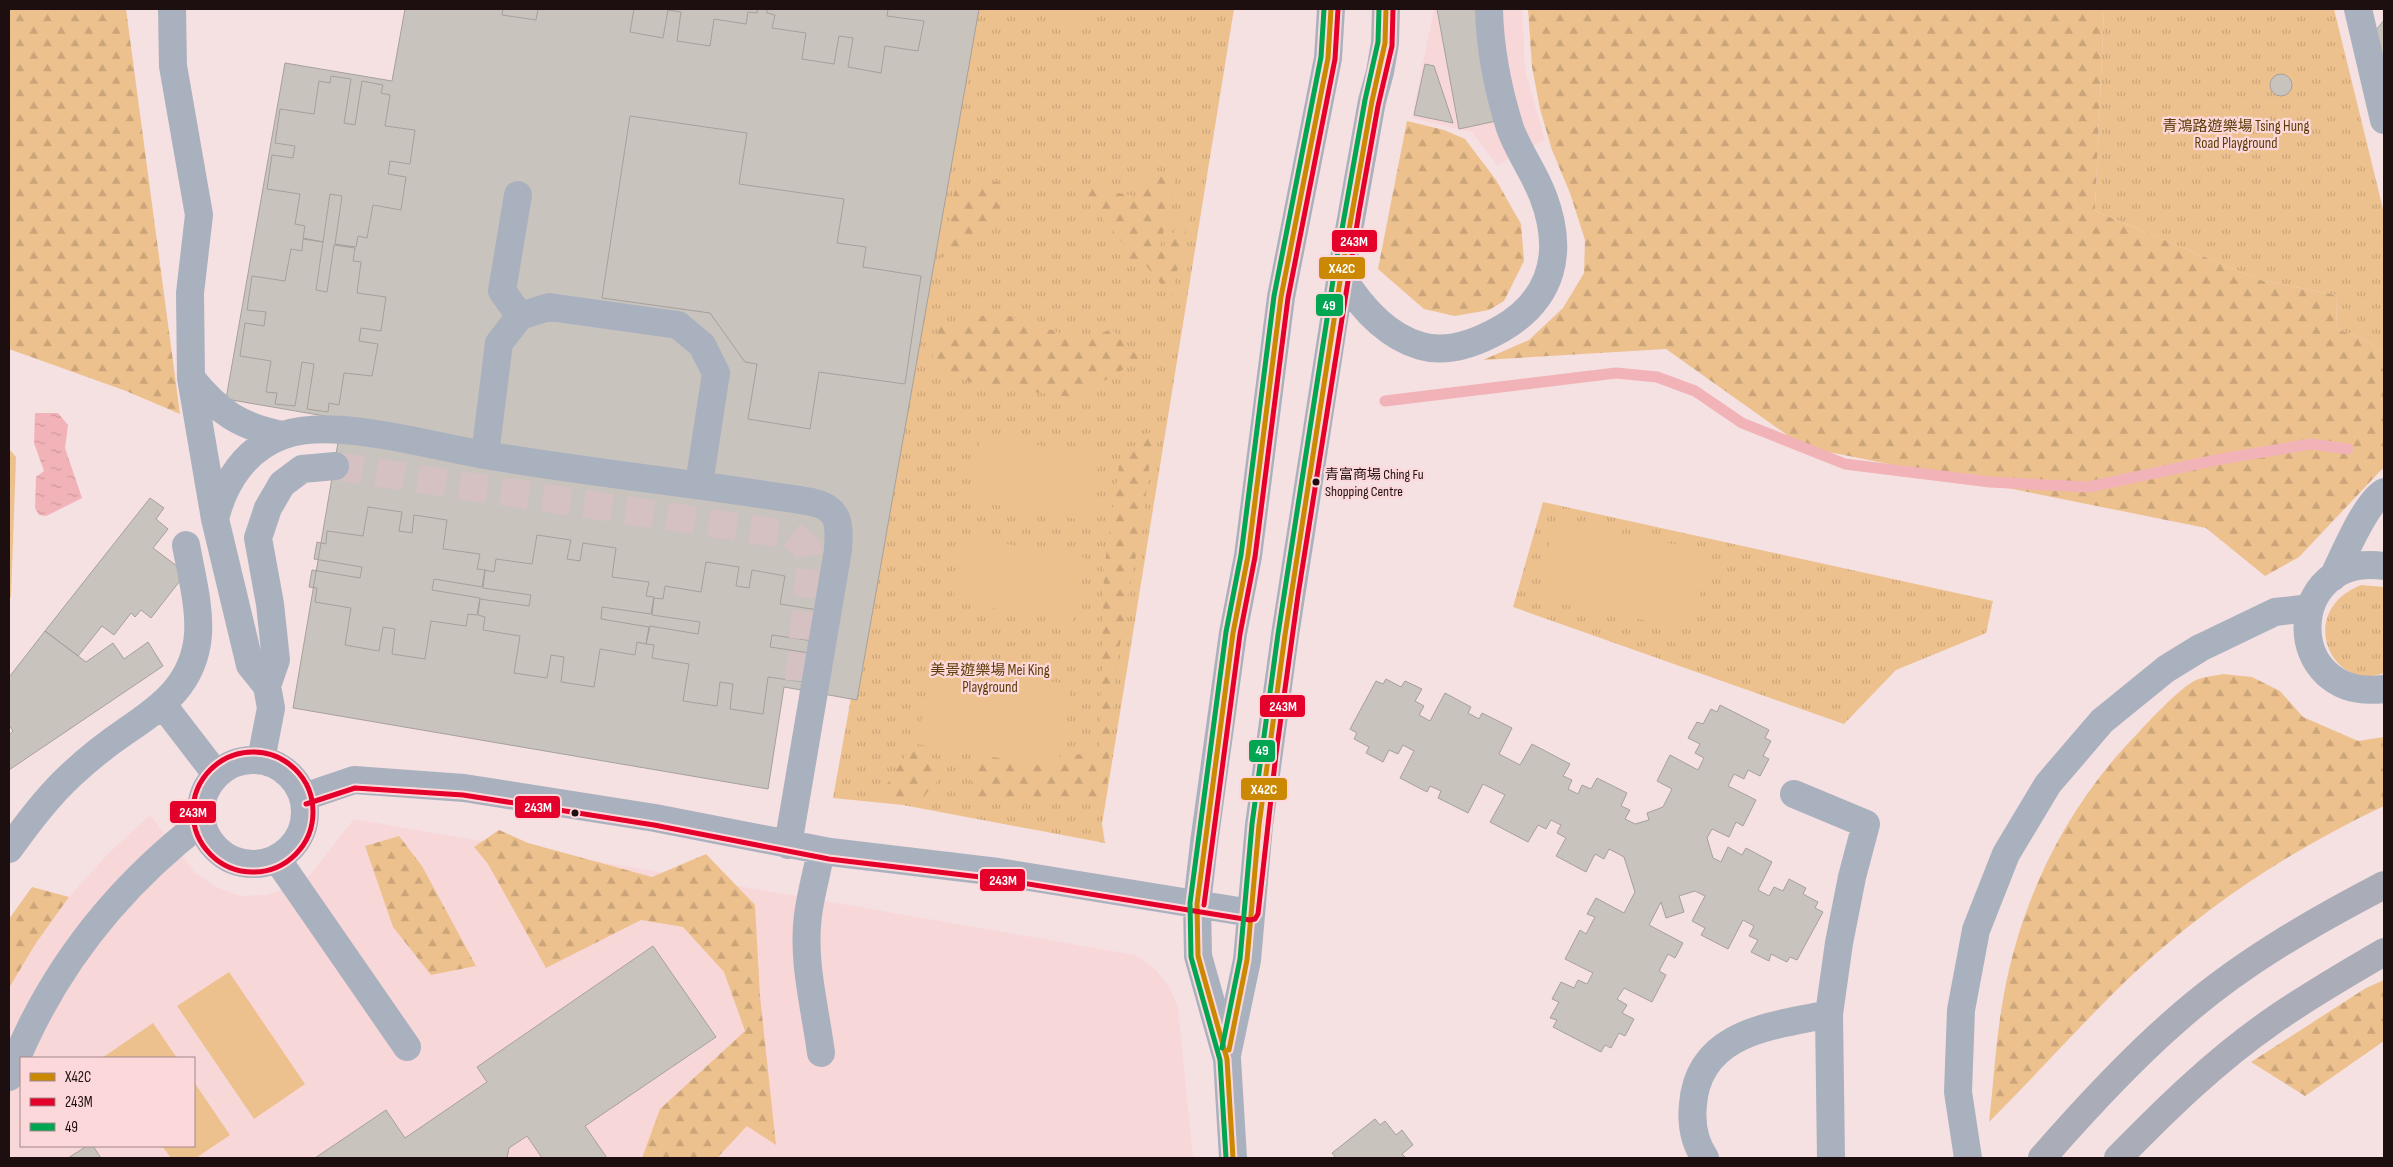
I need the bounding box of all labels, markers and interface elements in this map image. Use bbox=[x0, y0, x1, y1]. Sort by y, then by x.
park label: 青鴻路遊樂場 Tsing Hung Road Playground bbox=[2163, 117, 2309, 153]
line badge: 243M bbox=[1331, 229, 1378, 253]
text: 243M bbox=[1340, 233, 1368, 250]
line badge: X42C bbox=[1318, 256, 1366, 280]
text: X42C bbox=[1328, 260, 1355, 277]
line badge: 49 bbox=[1315, 293, 1344, 317]
text: 49 bbox=[1322, 297, 1336, 314]
place label: 青富商場 Ching Fu Shopping Centre bbox=[1325, 466, 1424, 500]
marker: 青富商場 Ching Fu Shopping Centre bbox=[1311, 477, 1321, 487]
park label: 美景遊樂場 Mei King Playground bbox=[930, 661, 1050, 697]
line badge: 243M bbox=[1259, 694, 1306, 718]
text: 243M bbox=[1269, 698, 1297, 715]
line badge: 49 bbox=[1248, 739, 1276, 763]
text: 49 bbox=[1255, 742, 1269, 759]
line badge: X42C bbox=[1240, 777, 1288, 801]
text: X42C bbox=[1250, 781, 1277, 798]
line badge: 243M bbox=[514, 795, 561, 819]
text: 243M bbox=[524, 799, 552, 816]
line badge: 243M bbox=[169, 800, 217, 824]
text: 243M bbox=[179, 804, 207, 821]
unlabelled marker bbox=[570, 808, 580, 818]
line badge: 243M bbox=[979, 868, 1026, 892]
text: 243M bbox=[989, 872, 1017, 889]
legend bbox=[20, 1057, 195, 1147]
text: X42C bbox=[64, 1068, 91, 1087]
text: 243M bbox=[65, 1093, 93, 1112]
text: 49 bbox=[65, 1118, 78, 1137]

